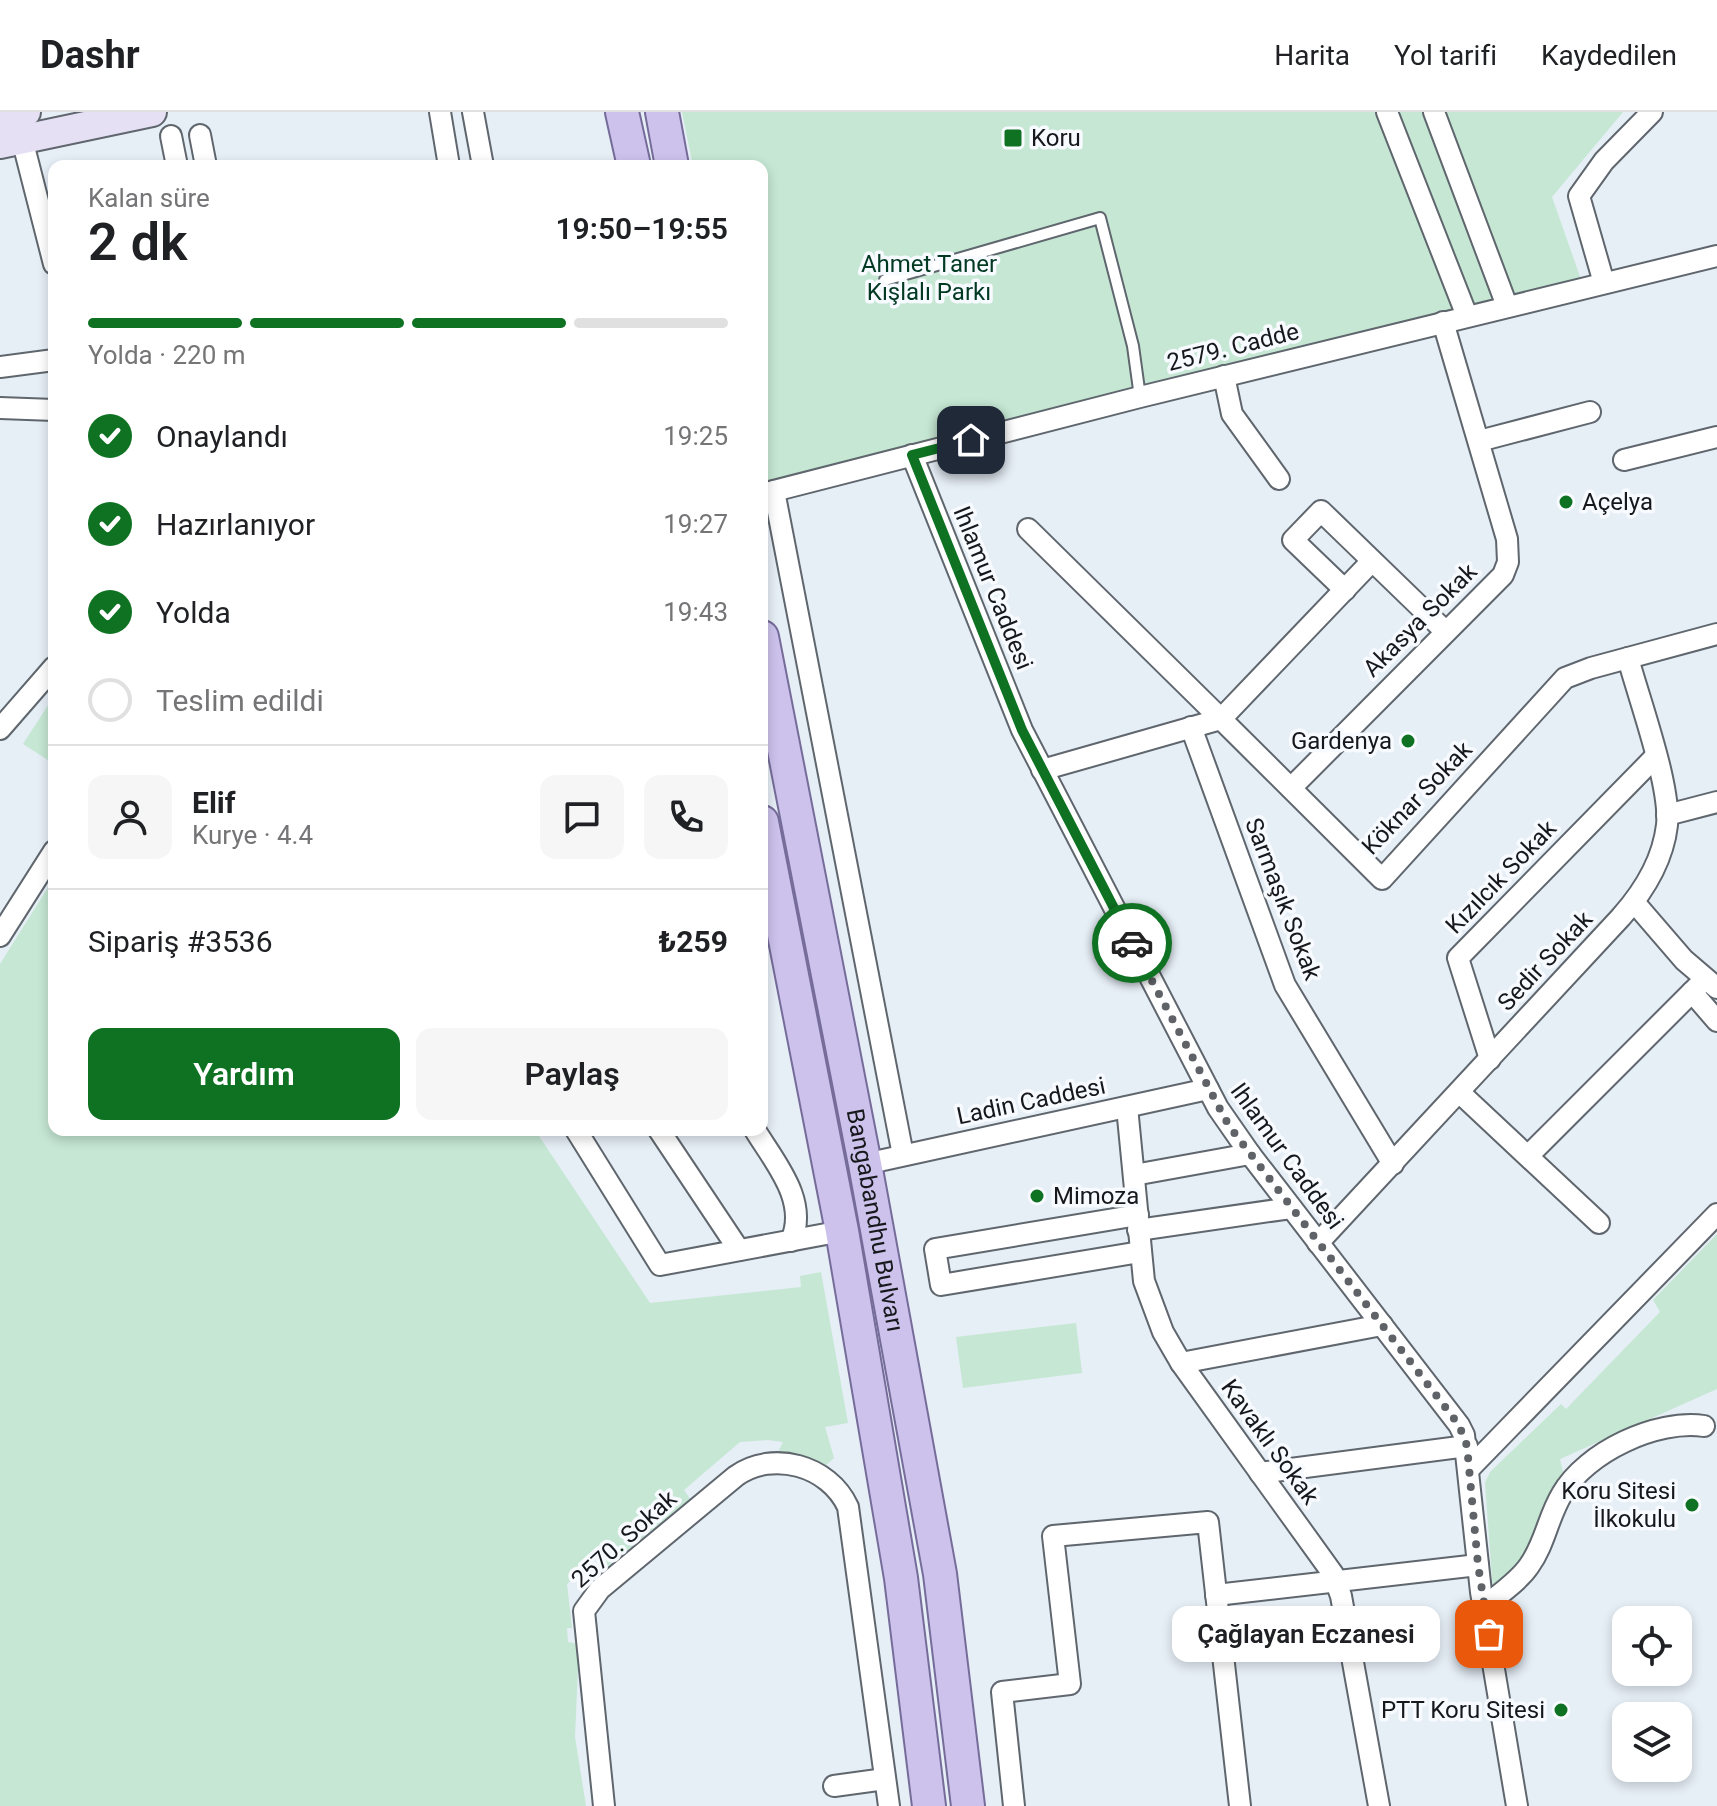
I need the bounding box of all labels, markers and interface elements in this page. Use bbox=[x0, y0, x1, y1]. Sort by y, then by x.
text: Dashr bbox=[40, 33, 140, 77]
text: Harita bbox=[1274, 39, 1350, 72]
text: Yol tarifi bbox=[1394, 39, 1497, 72]
text: Kaydedilen bbox=[1541, 39, 1677, 72]
place label: Koru bbox=[1031, 124, 1081, 152]
marker: Koru bbox=[1002, 127, 1024, 149]
text: Kalan süre bbox=[88, 183, 210, 213]
text: 19:50–19:55 bbox=[555, 211, 728, 246]
text: 2 dk bbox=[88, 212, 187, 273]
park label: Ahmet Taner Kışlalı Parkı bbox=[861, 250, 997, 306]
street label: 2579. Cadde bbox=[1164, 317, 1302, 377]
text: Yolda · 220 m bbox=[88, 340, 246, 370]
pin bbox=[937, 406, 1005, 474]
icon: check bbox=[88, 414, 132, 458]
icon: home bbox=[949, 418, 993, 462]
text: Onaylandı bbox=[156, 419, 288, 454]
text: 19:25 bbox=[663, 421, 728, 451]
place label: Açelya bbox=[1582, 488, 1653, 516]
marker: Açelya bbox=[1557, 493, 1575, 511]
icon: check bbox=[88, 502, 132, 546]
street label: Ihlamur Caddesi bbox=[947, 502, 1039, 674]
text: Hazırlanıyor bbox=[156, 507, 315, 542]
text: 19:27 bbox=[663, 509, 728, 539]
street label: Akasya Sokak bbox=[1357, 557, 1483, 683]
icon: check bbox=[88, 590, 132, 634]
text: Yolda bbox=[156, 595, 231, 630]
text: 19:43 bbox=[663, 597, 728, 627]
text: Teslim edildi bbox=[156, 683, 324, 718]
place label: Gardenya bbox=[1291, 727, 1392, 755]
marker: Gardenya bbox=[1399, 732, 1417, 750]
street label: Köknar Sokak bbox=[1356, 735, 1478, 860]
button: person bbox=[88, 775, 172, 859]
button: chat bbox=[540, 775, 624, 859]
button: phone bbox=[644, 775, 728, 859]
text: Elif bbox=[192, 785, 236, 820]
street label: Sarmaşık Sokak bbox=[1239, 814, 1327, 985]
street label: Kızılcık Sokak bbox=[1440, 814, 1563, 939]
text: Kurye · 4.4 bbox=[192, 820, 313, 850]
courier bbox=[1092, 903, 1172, 983]
street label: Sedir Sokak bbox=[1492, 905, 1599, 1017]
icon: car bbox=[1110, 921, 1154, 965]
text: Sipariş #3536 bbox=[88, 924, 273, 959]
text: ₺259 bbox=[659, 924, 728, 959]
button: Yardım bbox=[88, 1028, 400, 1120]
button: Paylaş bbox=[416, 1028, 728, 1120]
street label: Ladin Caddesi bbox=[954, 1072, 1108, 1130]
street label: Ihlamur Caddesi bbox=[1225, 1078, 1349, 1234]
street label: Bangabandhu Bulvarı bbox=[841, 1106, 909, 1334]
place label: Mimoza bbox=[1053, 1182, 1139, 1210]
marker: Mimoza bbox=[1028, 1187, 1046, 1205]
street label: Kavaklı Sokak bbox=[1215, 1374, 1325, 1511]
place label: Koru Sitesi İlkokulu bbox=[1561, 1477, 1676, 1533]
street label: 2570. Sokak bbox=[566, 1484, 683, 1593]
marker: Koru Sitesi İlkokulu bbox=[1683, 1496, 1701, 1514]
pin bbox=[1455, 1600, 1523, 1668]
callout: Çağlayan Eczanesi bbox=[1173, 1606, 1441, 1662]
map controls bbox=[1612, 1606, 1692, 1782]
button: locate bbox=[1612, 1606, 1692, 1686]
icon: bag bbox=[1467, 1612, 1511, 1656]
text: Çağlayan Eczanesi bbox=[1197, 1619, 1415, 1649]
place label: PTT Koru Sitesi bbox=[1381, 1696, 1545, 1724]
marker: PTT Koru Sitesi bbox=[1552, 1701, 1570, 1719]
button: layers bbox=[1612, 1702, 1692, 1782]

